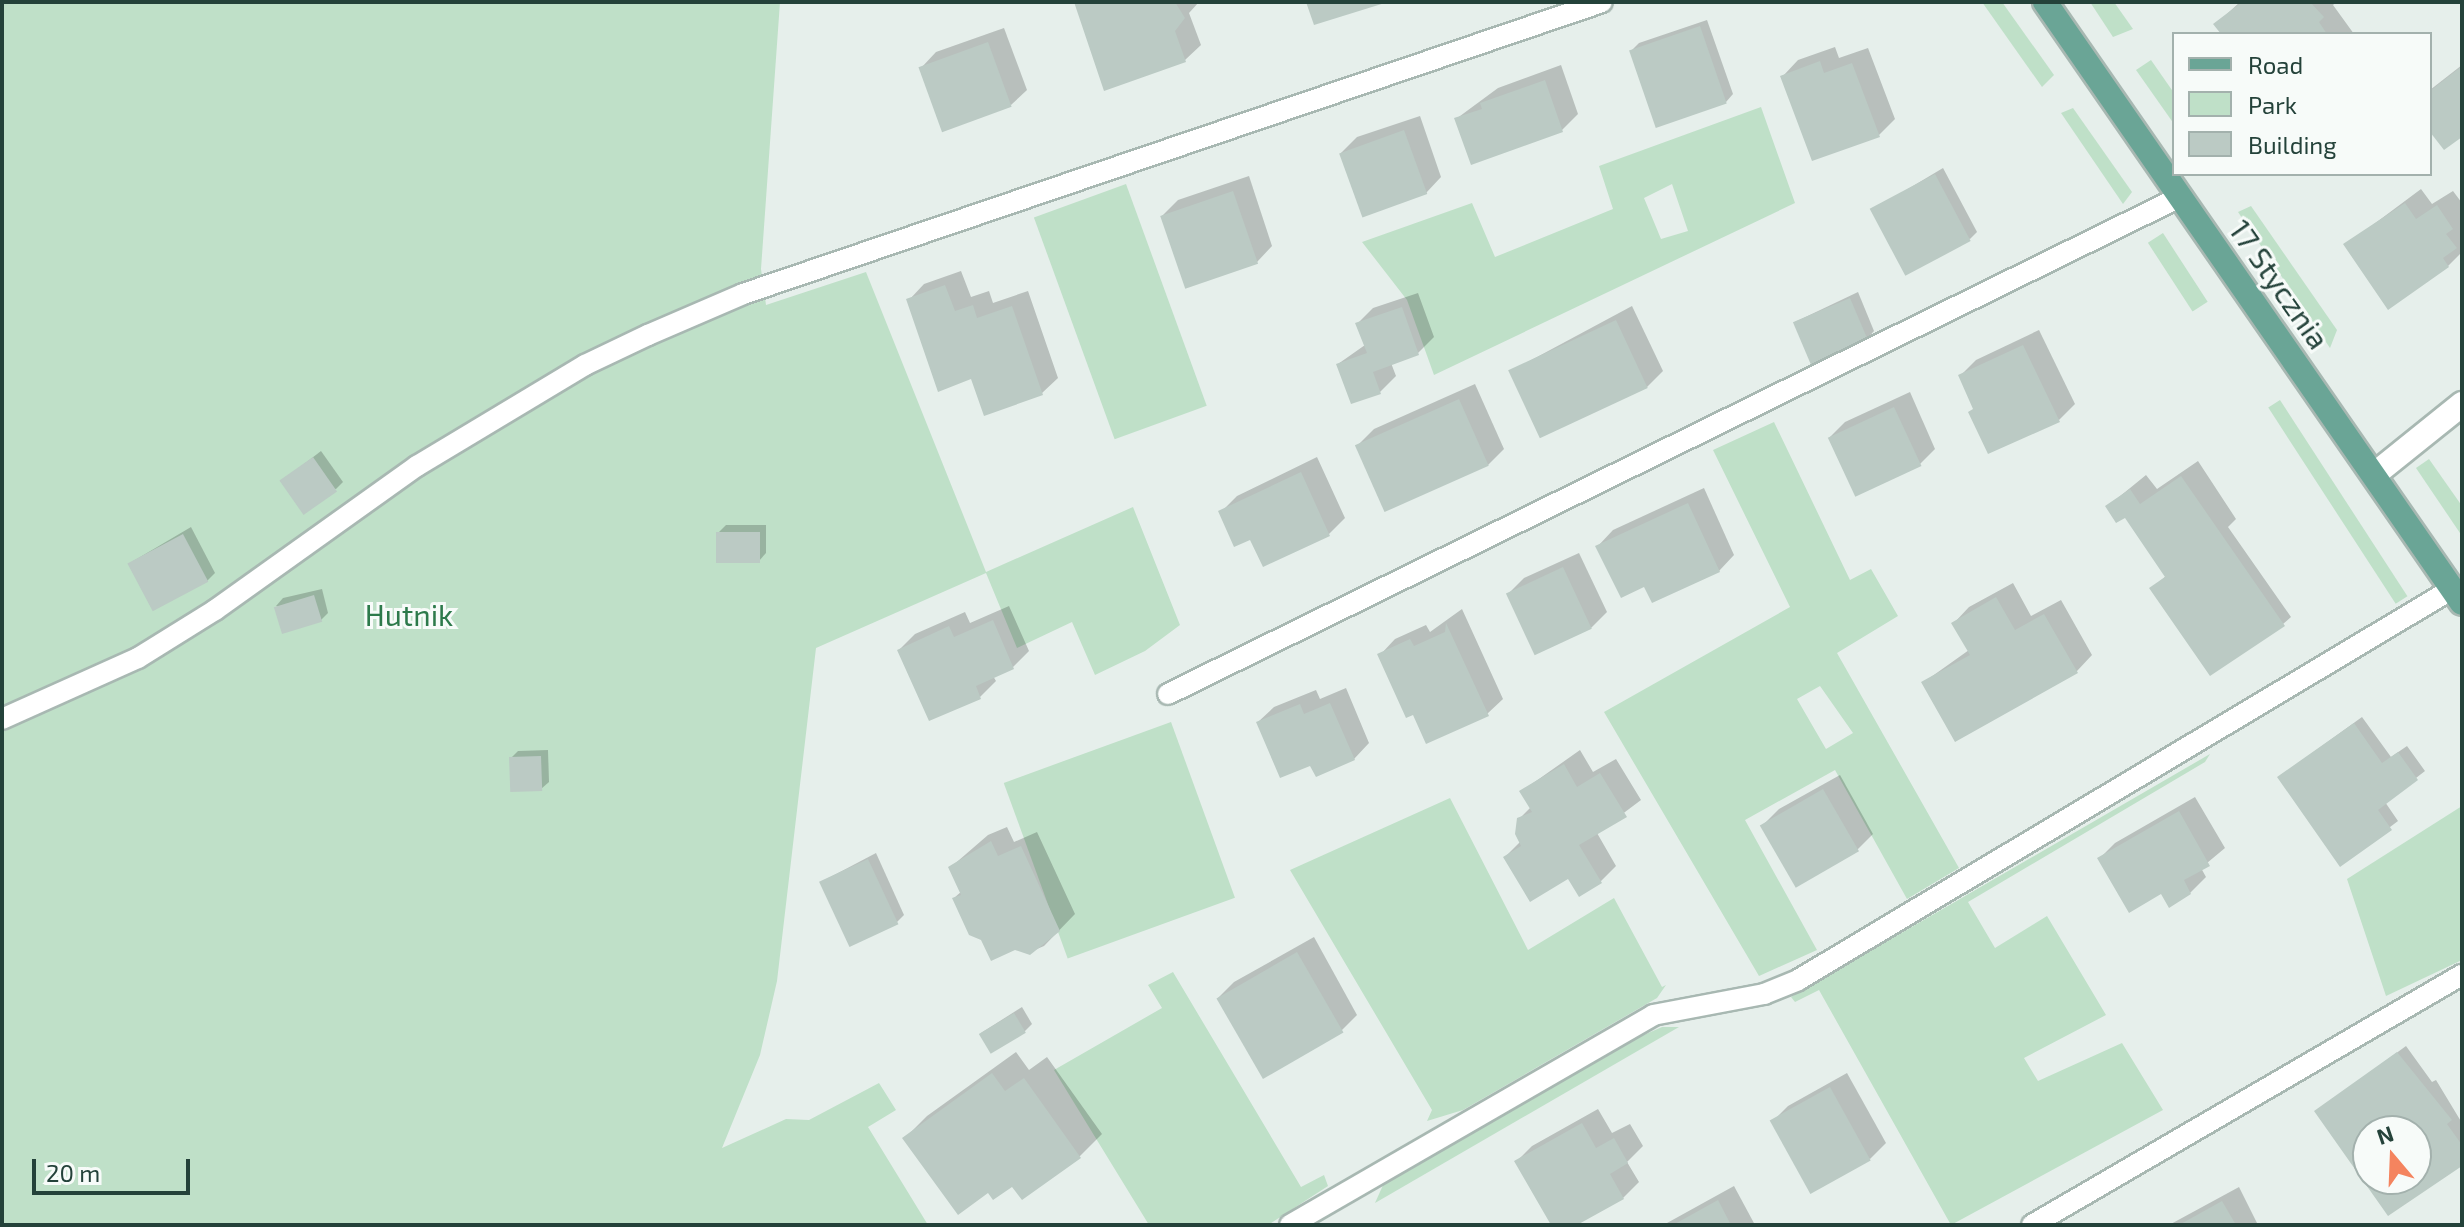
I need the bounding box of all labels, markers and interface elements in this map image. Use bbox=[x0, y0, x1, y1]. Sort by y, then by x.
legend bbox=[2172, 32, 2432, 176]
text: Road bbox=[2248, 50, 2303, 79]
text: Park bbox=[2248, 90, 2297, 119]
text: Building bbox=[2248, 130, 2337, 159]
street label: 17 Stycznia bbox=[2223, 213, 2337, 355]
park label: Hutnik bbox=[365, 596, 453, 632]
north arrow bbox=[2352, 1115, 2432, 1195]
text: N bbox=[2373, 1119, 2397, 1149]
scale bar bbox=[36, 1143, 194, 1193]
text: 20 m bbox=[46, 1158, 100, 1187]

